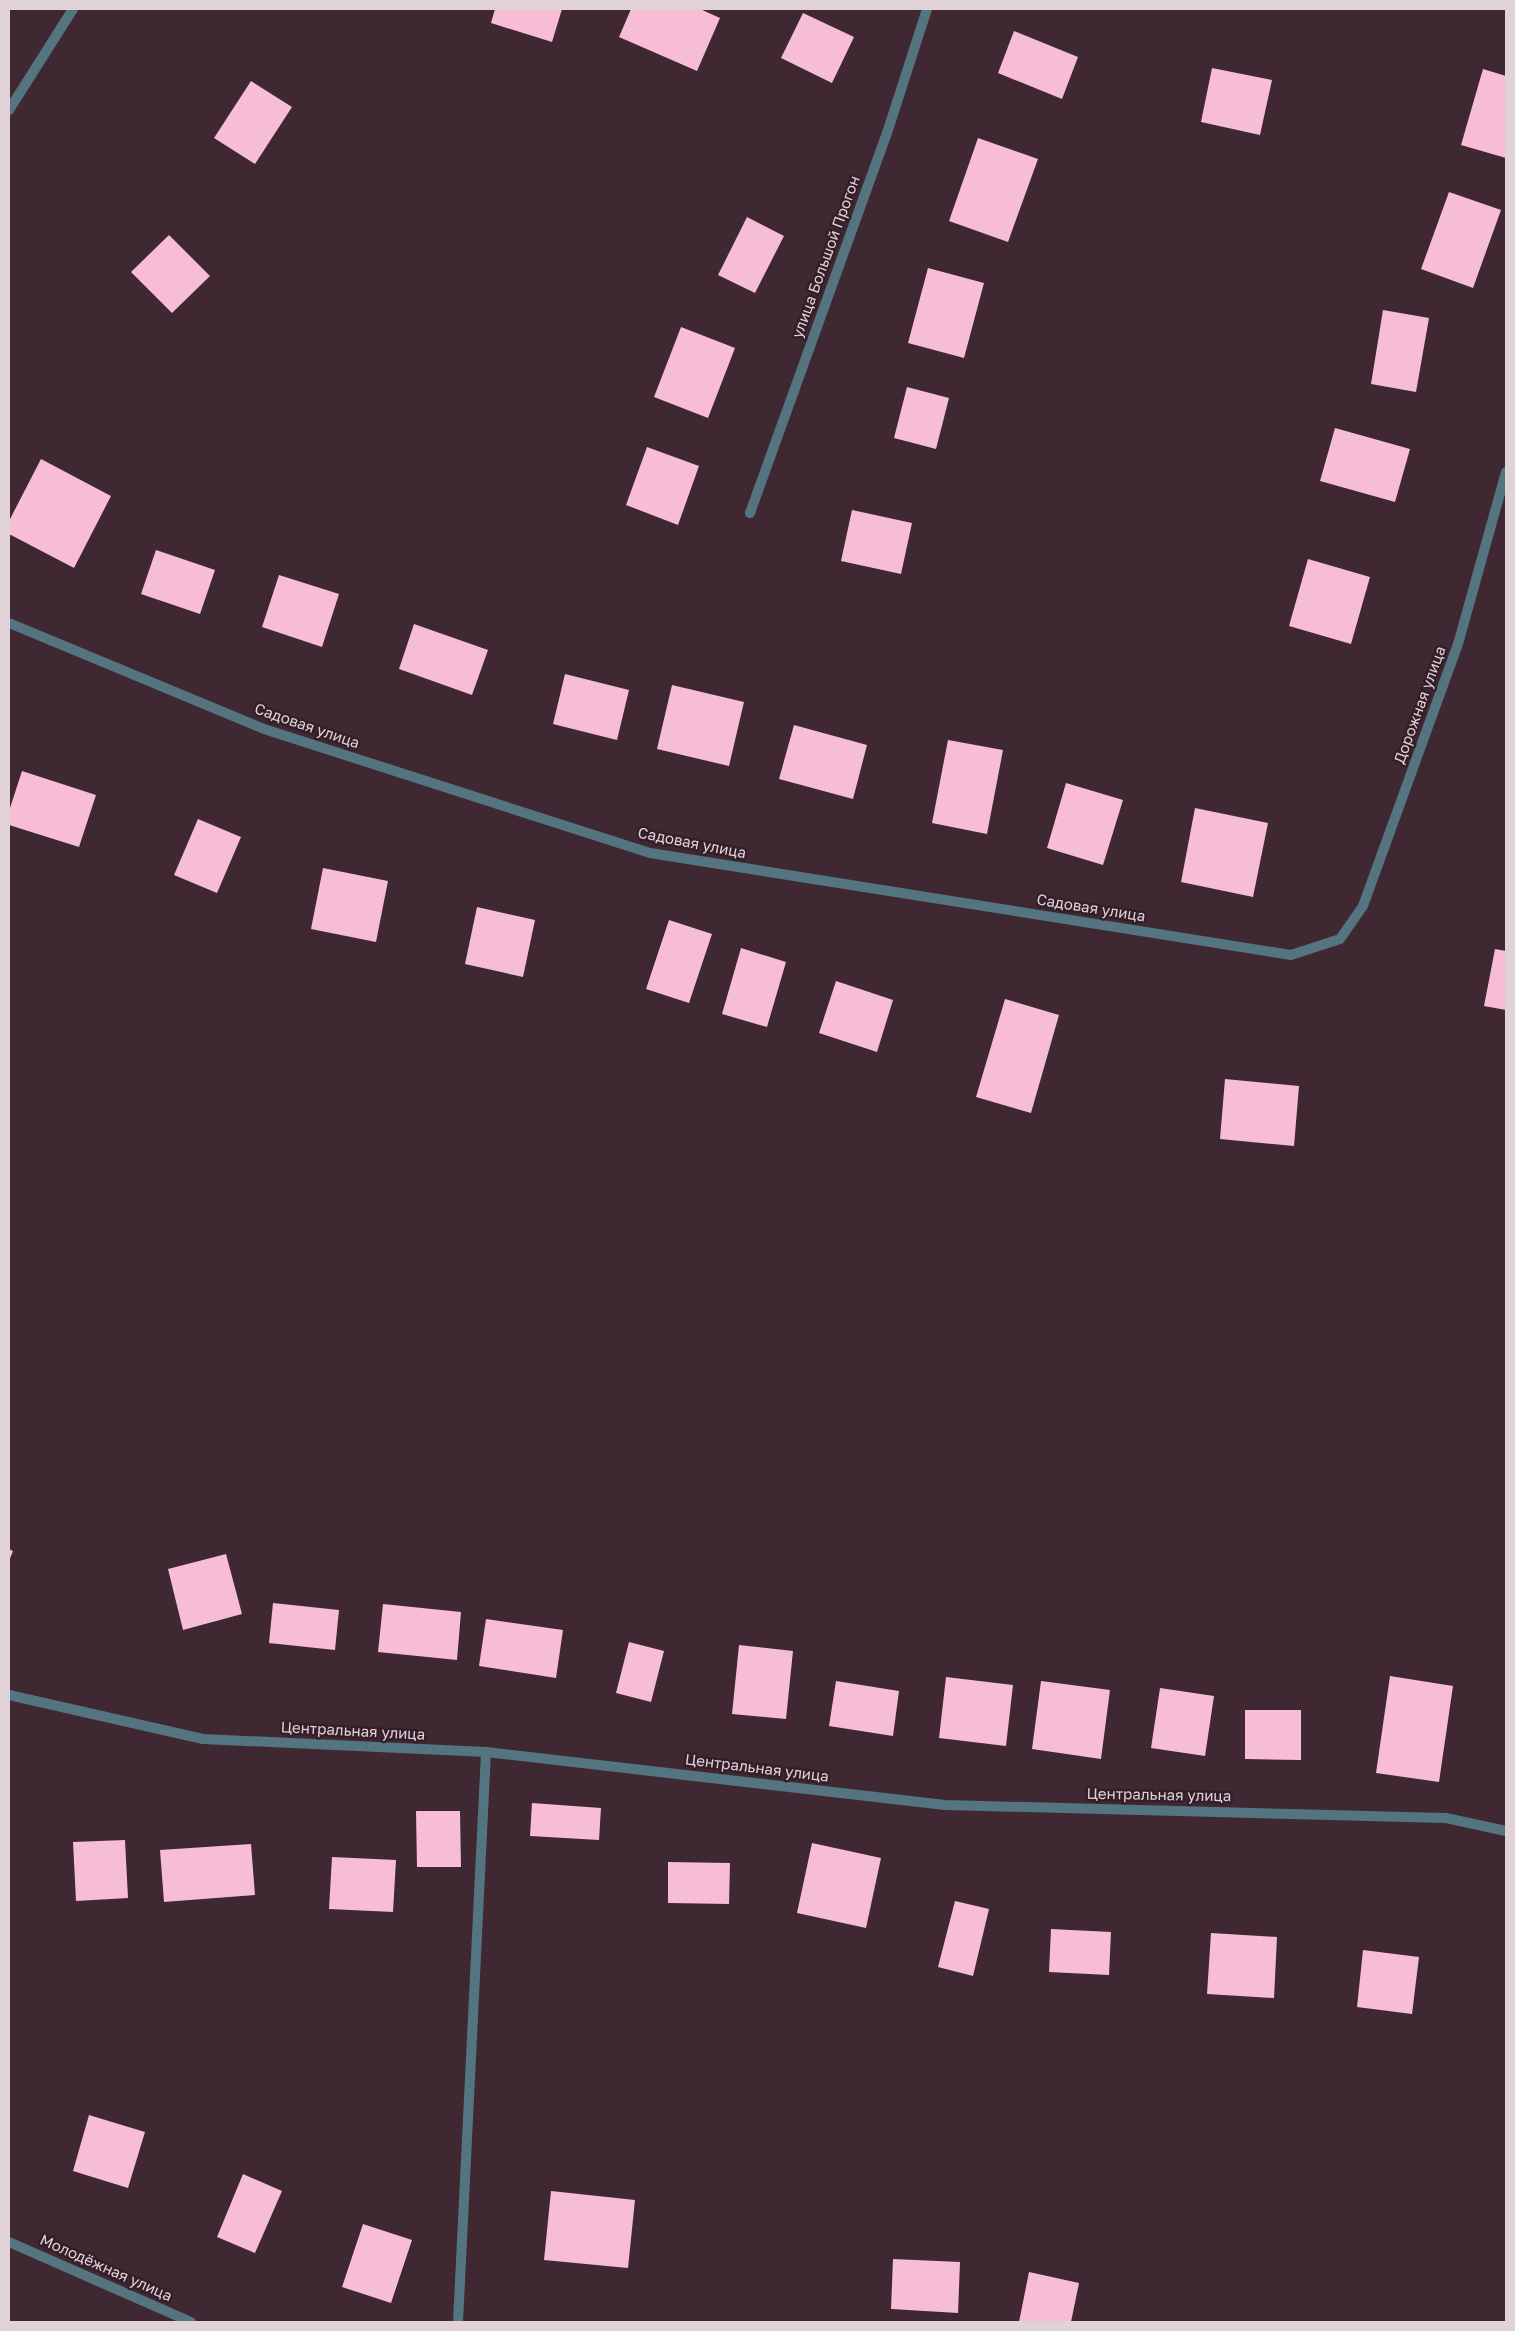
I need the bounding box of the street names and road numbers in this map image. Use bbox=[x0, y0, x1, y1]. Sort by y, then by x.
street label: улица Большой Прогон bbox=[787, 173, 863, 340]
street label: Дорожная улица bbox=[1389, 644, 1449, 766]
street label: Садовая улица bbox=[252, 699, 362, 751]
street label: Садовая улица bbox=[637, 823, 748, 861]
street label: Садовая улица bbox=[1035, 890, 1147, 925]
street label: Центральная улица bbox=[280, 1717, 426, 1743]
street label: Центральная улица bbox=[684, 1749, 830, 1785]
street label: Центральная улица bbox=[1086, 1784, 1232, 1804]
street label: Молодёжная улица bbox=[38, 2230, 175, 2304]

